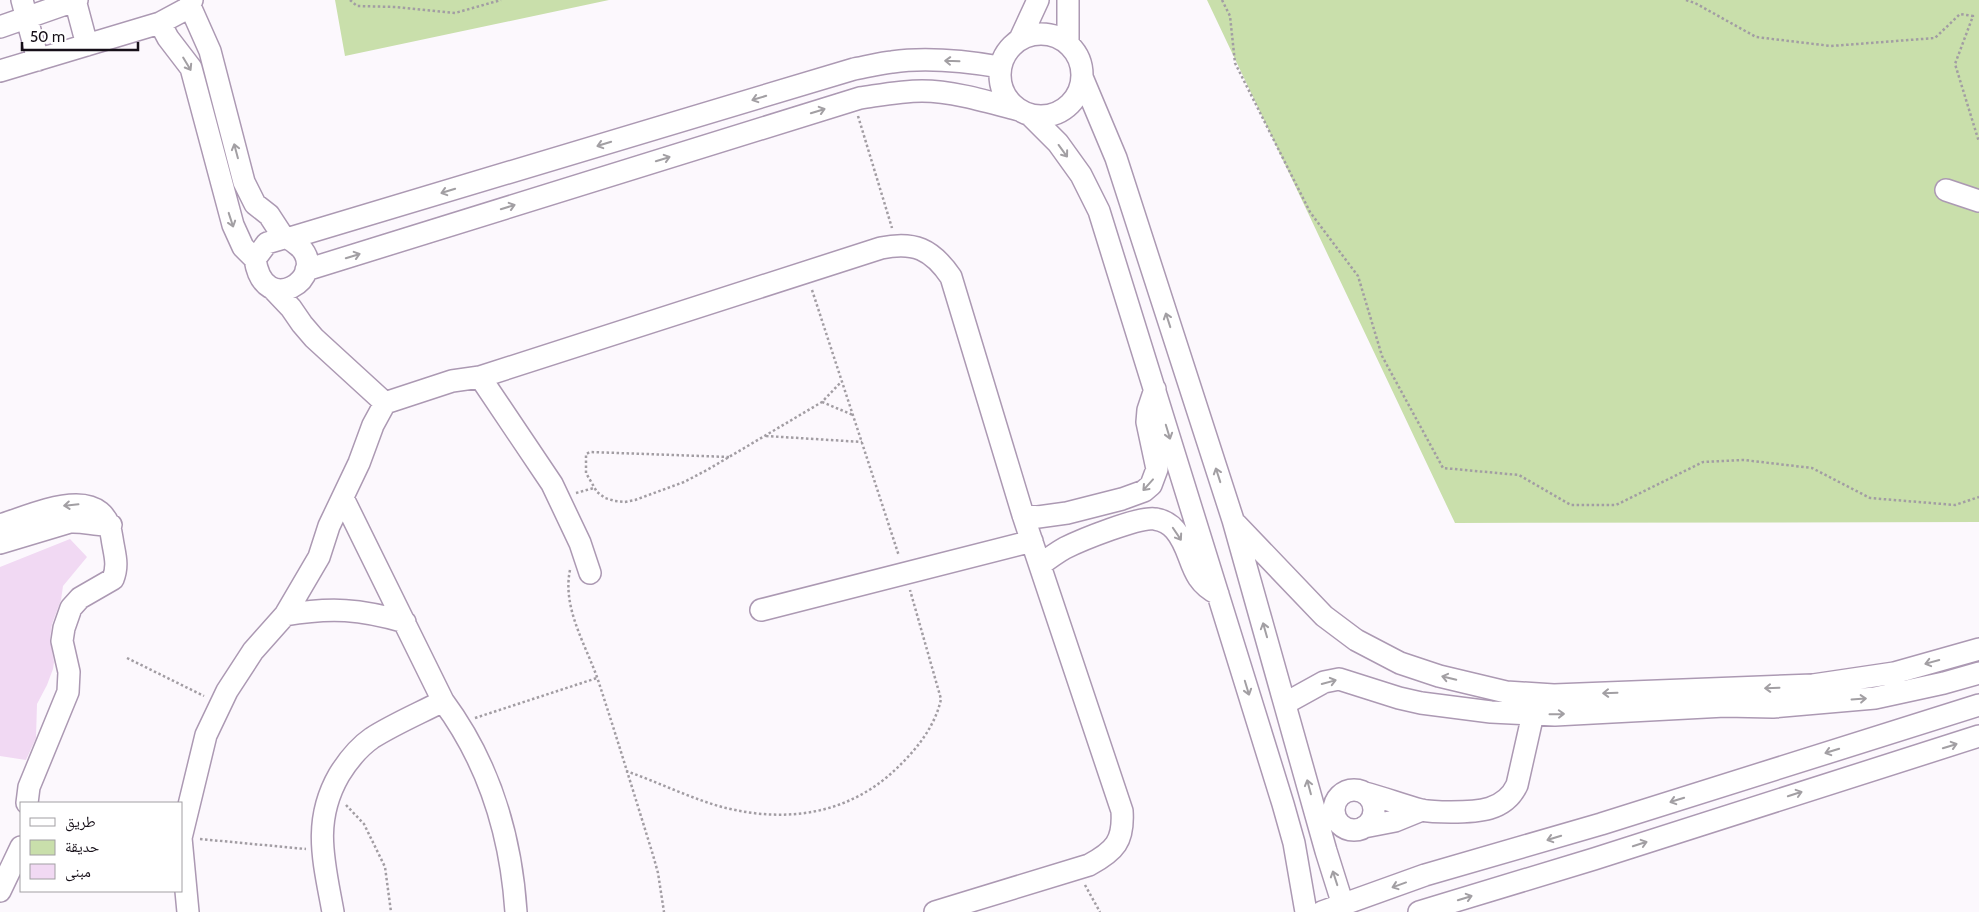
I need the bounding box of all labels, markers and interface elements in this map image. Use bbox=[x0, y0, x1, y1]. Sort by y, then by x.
scale bar bbox=[22, 20, 139, 52]
text: 50 m bbox=[30, 28, 65, 46]
one-way arrow bbox=[183, 56, 193, 70]
one-way arrow bbox=[944, 57, 960, 66]
one-way arrow bbox=[752, 93, 768, 103]
one-way arrow bbox=[810, 106, 826, 116]
one-way arrow bbox=[596, 140, 612, 150]
one-way arrow bbox=[1058, 143, 1068, 157]
one-way arrow bbox=[231, 144, 240, 160]
one-way arrow bbox=[655, 154, 671, 164]
one-way arrow bbox=[440, 186, 456, 196]
one-way arrow bbox=[500, 202, 516, 212]
one-way arrow bbox=[227, 211, 237, 227]
one-way arrow bbox=[344, 250, 360, 260]
one-way arrow bbox=[1163, 312, 1173, 328]
one-way arrow bbox=[1164, 424, 1174, 440]
one-way arrow bbox=[1213, 467, 1223, 483]
one-way arrow bbox=[1142, 479, 1154, 491]
one-way arrow bbox=[63, 500, 79, 510]
one-way arrow bbox=[1172, 527, 1182, 541]
one-way arrow bbox=[1259, 623, 1269, 639]
one-way arrow bbox=[1925, 658, 1941, 668]
one-way arrow bbox=[1441, 673, 1457, 682]
one-way arrow bbox=[1321, 676, 1337, 686]
one-way arrow bbox=[1243, 679, 1253, 695]
one-way arrow bbox=[1764, 683, 1780, 692]
one-way arrow bbox=[1602, 688, 1618, 698]
one-way arrow bbox=[1851, 695, 1867, 704]
one-way arrow bbox=[1549, 710, 1565, 719]
one-way arrow bbox=[1941, 740, 1957, 750]
one-way arrow bbox=[1825, 747, 1841, 757]
one-way arrow bbox=[1303, 779, 1313, 795]
one-way arrow bbox=[1786, 789, 1802, 799]
one-way arrow bbox=[1670, 795, 1686, 805]
legend bbox=[20, 802, 182, 892]
text: طريق bbox=[65, 813, 96, 832]
one-way arrow bbox=[1547, 833, 1563, 843]
text: حديقة bbox=[65, 838, 100, 856]
one-way arrow bbox=[1632, 838, 1648, 848]
text: مبنى bbox=[65, 863, 91, 882]
one-way arrow bbox=[1329, 870, 1339, 886]
one-way arrow bbox=[1392, 881, 1407, 890]
one-way arrow bbox=[1457, 892, 1473, 902]

